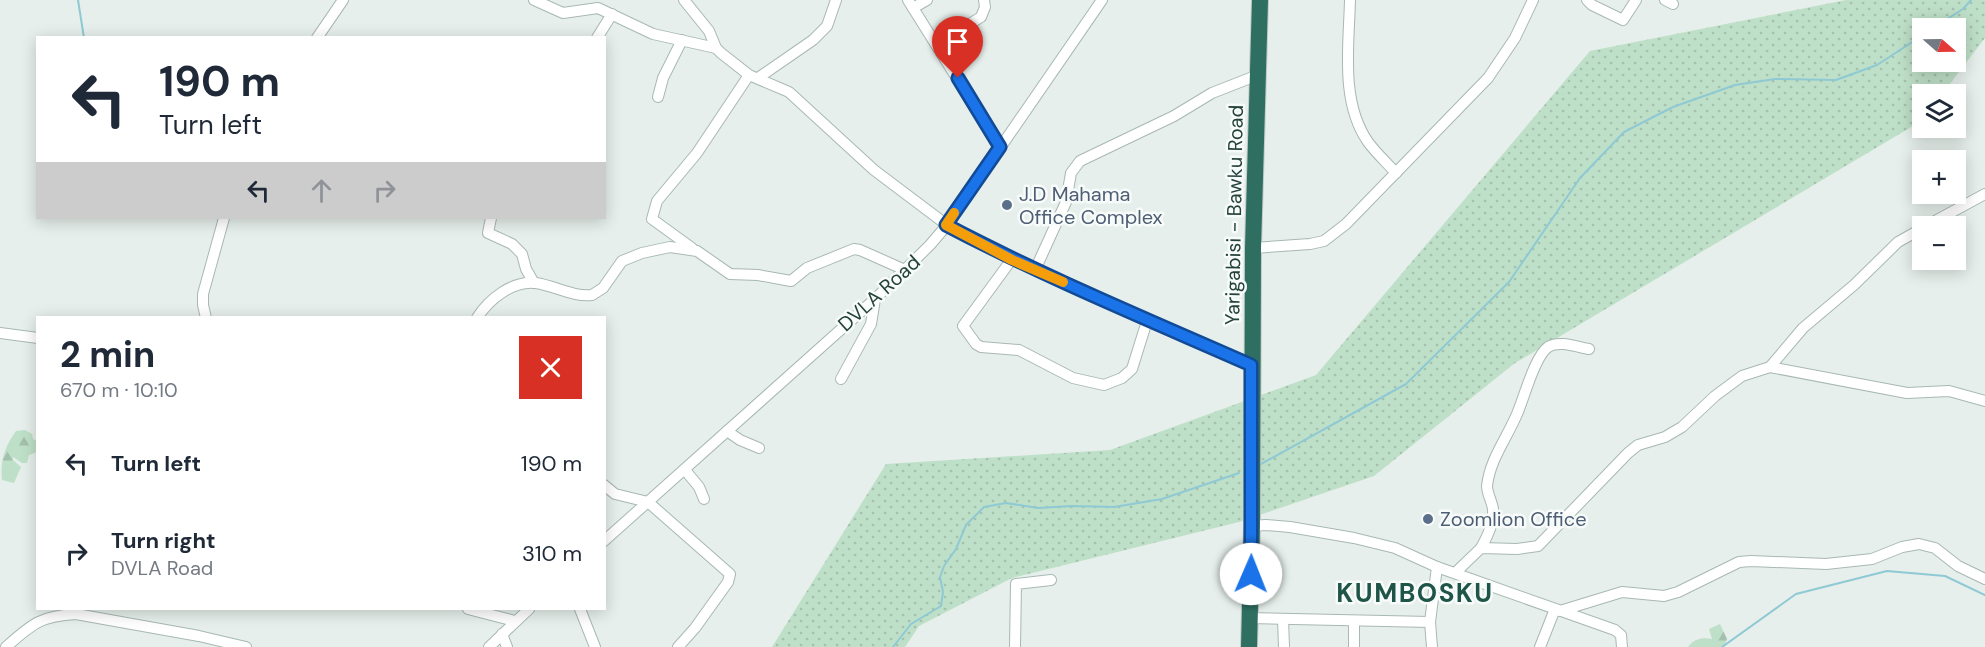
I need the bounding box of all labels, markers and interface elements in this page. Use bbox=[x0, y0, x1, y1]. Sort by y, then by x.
pin bbox=[932, 16, 983, 78]
north arrow bbox=[1912, 18, 1966, 72]
map controls bbox=[1912, 18, 1966, 270]
icon: arrive bbox=[941, 25, 974, 58]
text: 190 m bbox=[159, 54, 280, 109]
icon: left bbox=[60, 60, 138, 138]
button: layers bbox=[1912, 84, 1966, 138]
street label: Yarigabisi - Bawku Road bbox=[1219, 105, 1249, 325]
text: Turn left bbox=[159, 107, 262, 142]
button: + bbox=[1912, 150, 1966, 204]
icon: left bbox=[242, 174, 275, 207]
icon: ahead bbox=[305, 174, 338, 207]
icon: right bbox=[368, 174, 401, 207]
place label: J.D Mahama Office Complex bbox=[1019, 181, 1163, 230]
marker: J.D Mahama Office Complex bbox=[1000, 198, 1014, 212]
button: − bbox=[1912, 216, 1966, 270]
street label: DVLA Road bbox=[832, 249, 926, 337]
text: 2 min bbox=[60, 331, 155, 378]
button: close bbox=[519, 336, 582, 399]
text: 670 m · 10:10 bbox=[60, 377, 178, 403]
icon: left bbox=[60, 447, 93, 480]
text: Turn left bbox=[111, 449, 201, 478]
text: 190 m bbox=[521, 449, 582, 478]
place label: Zoomlion Office bbox=[1440, 506, 1587, 532]
marker: Zoomlion Office bbox=[1421, 512, 1435, 526]
text: Turn right bbox=[111, 526, 216, 555]
icon: right bbox=[60, 537, 93, 570]
text: 310 m bbox=[522, 539, 582, 568]
position arrow bbox=[1219, 542, 1283, 606]
text: DVLA Road bbox=[111, 555, 213, 581]
district label: KUMBOSKU bbox=[1336, 576, 1494, 610]

